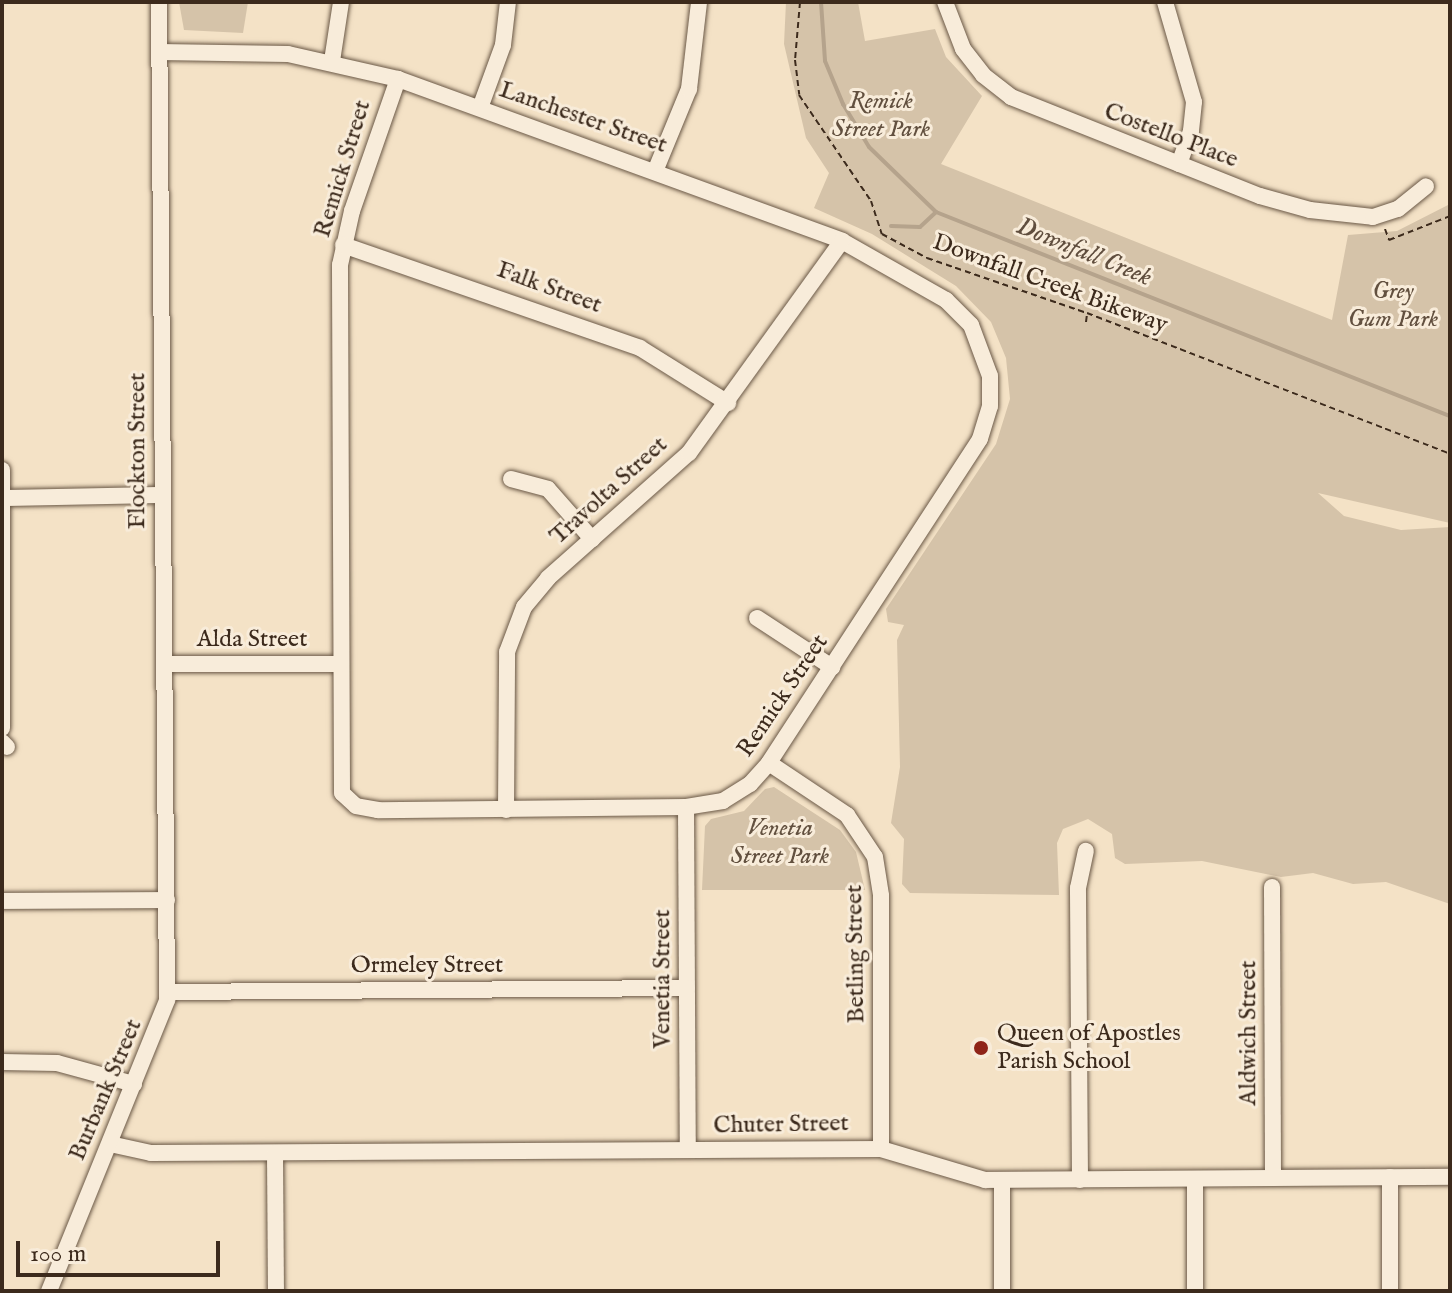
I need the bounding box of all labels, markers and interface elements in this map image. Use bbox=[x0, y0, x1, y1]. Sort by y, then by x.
street label: Lanchester Street bbox=[495, 76, 671, 160]
park label: Remick Street Park bbox=[832, 88, 930, 144]
street label: Remick Street bbox=[308, 97, 378, 241]
street label: Costello Place bbox=[1100, 97, 1242, 175]
water label: Downfall Creek bbox=[1012, 211, 1156, 293]
street label: Downfall Creek Bikeway bbox=[929, 228, 1171, 340]
street label: Falk Street bbox=[493, 256, 605, 320]
park label: Grey Gum Park bbox=[1348, 278, 1438, 334]
street label: Flockton Street bbox=[124, 373, 152, 529]
street label: Travolta Street bbox=[544, 431, 674, 551]
street label: Alda Street bbox=[197, 626, 307, 654]
street label: Remick Street bbox=[731, 629, 835, 763]
park label: Venetia Street Park bbox=[731, 815, 829, 871]
street label: Betling Street bbox=[840, 884, 872, 1024]
street label: Venetia Street bbox=[649, 909, 677, 1049]
street label: Ormeley Street bbox=[351, 952, 503, 980]
street label: Aldwich Street bbox=[1235, 960, 1263, 1106]
street label: Burbank Street bbox=[63, 1015, 149, 1165]
place label: Queen of Apostles Parish School bbox=[997, 1020, 1181, 1076]
marker: Queen of Apostles Parish School bbox=[972, 1039, 990, 1057]
street label: Chuter Street bbox=[713, 1109, 849, 1141]
scale bar bbox=[20, 1225, 224, 1275]
text: 100 m bbox=[30, 1239, 86, 1270]

